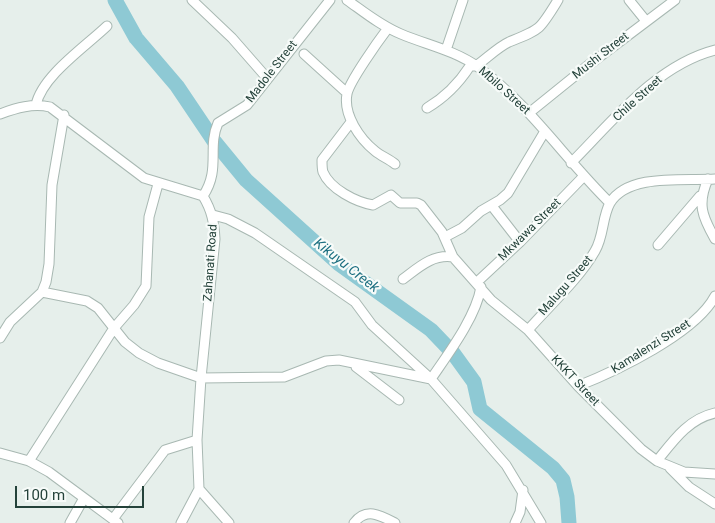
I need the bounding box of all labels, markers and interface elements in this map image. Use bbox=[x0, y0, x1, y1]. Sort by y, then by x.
street label: Mushi Street bbox=[570, 30, 632, 82]
street label: Madole Street bbox=[243, 38, 301, 106]
street label: Mbilo Street bbox=[475, 64, 533, 118]
street label: Chile Street bbox=[610, 73, 666, 125]
street label: Mkwawa Street bbox=[496, 196, 564, 264]
street label: Zahanati Road bbox=[201, 224, 221, 302]
water label: Kikuyu Creek bbox=[310, 235, 382, 297]
street label: Malugu Street bbox=[536, 253, 596, 319]
street label: Kamalenzi Street bbox=[609, 317, 693, 377]
street label: KKKT Street bbox=[548, 353, 602, 409]
scale bar bbox=[18, 476, 146, 508]
text: 100 m bbox=[23, 486, 65, 504]

